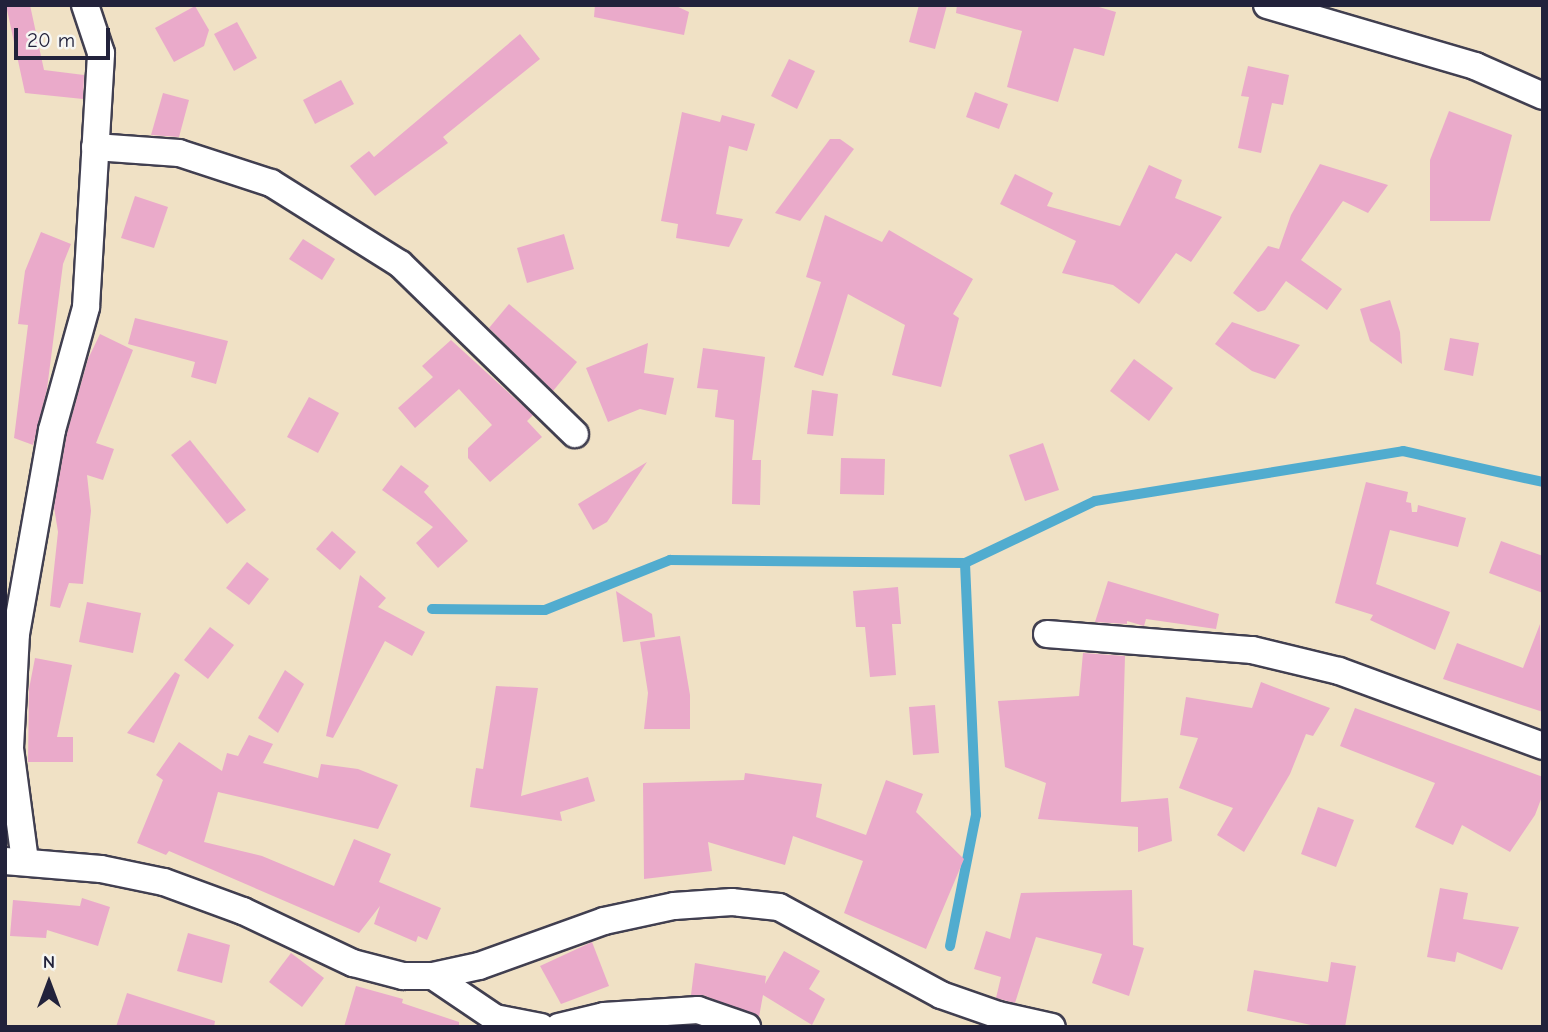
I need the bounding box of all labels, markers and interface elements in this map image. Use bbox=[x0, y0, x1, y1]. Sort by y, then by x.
scale bar bbox=[18, 14, 114, 58]
text: 20 m bbox=[27, 28, 75, 52]
north arrow bbox=[14, 948, 84, 1018]
text: N bbox=[43, 951, 55, 973]

